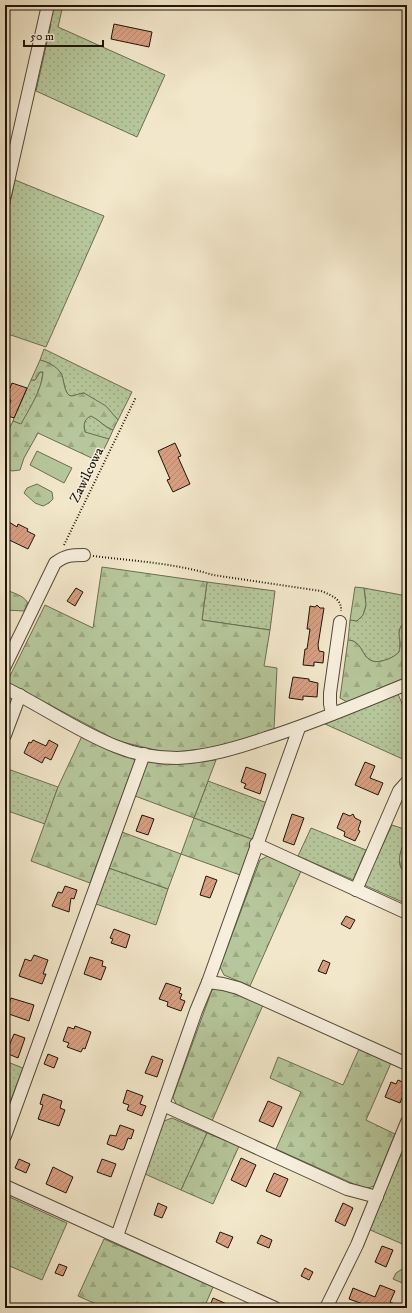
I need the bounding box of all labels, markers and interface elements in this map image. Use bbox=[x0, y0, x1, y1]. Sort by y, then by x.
scale bar bbox=[24, 22, 103, 48]
text: 50 m bbox=[30, 29, 54, 44]
street label: Zawilcowa bbox=[66, 444, 108, 506]

